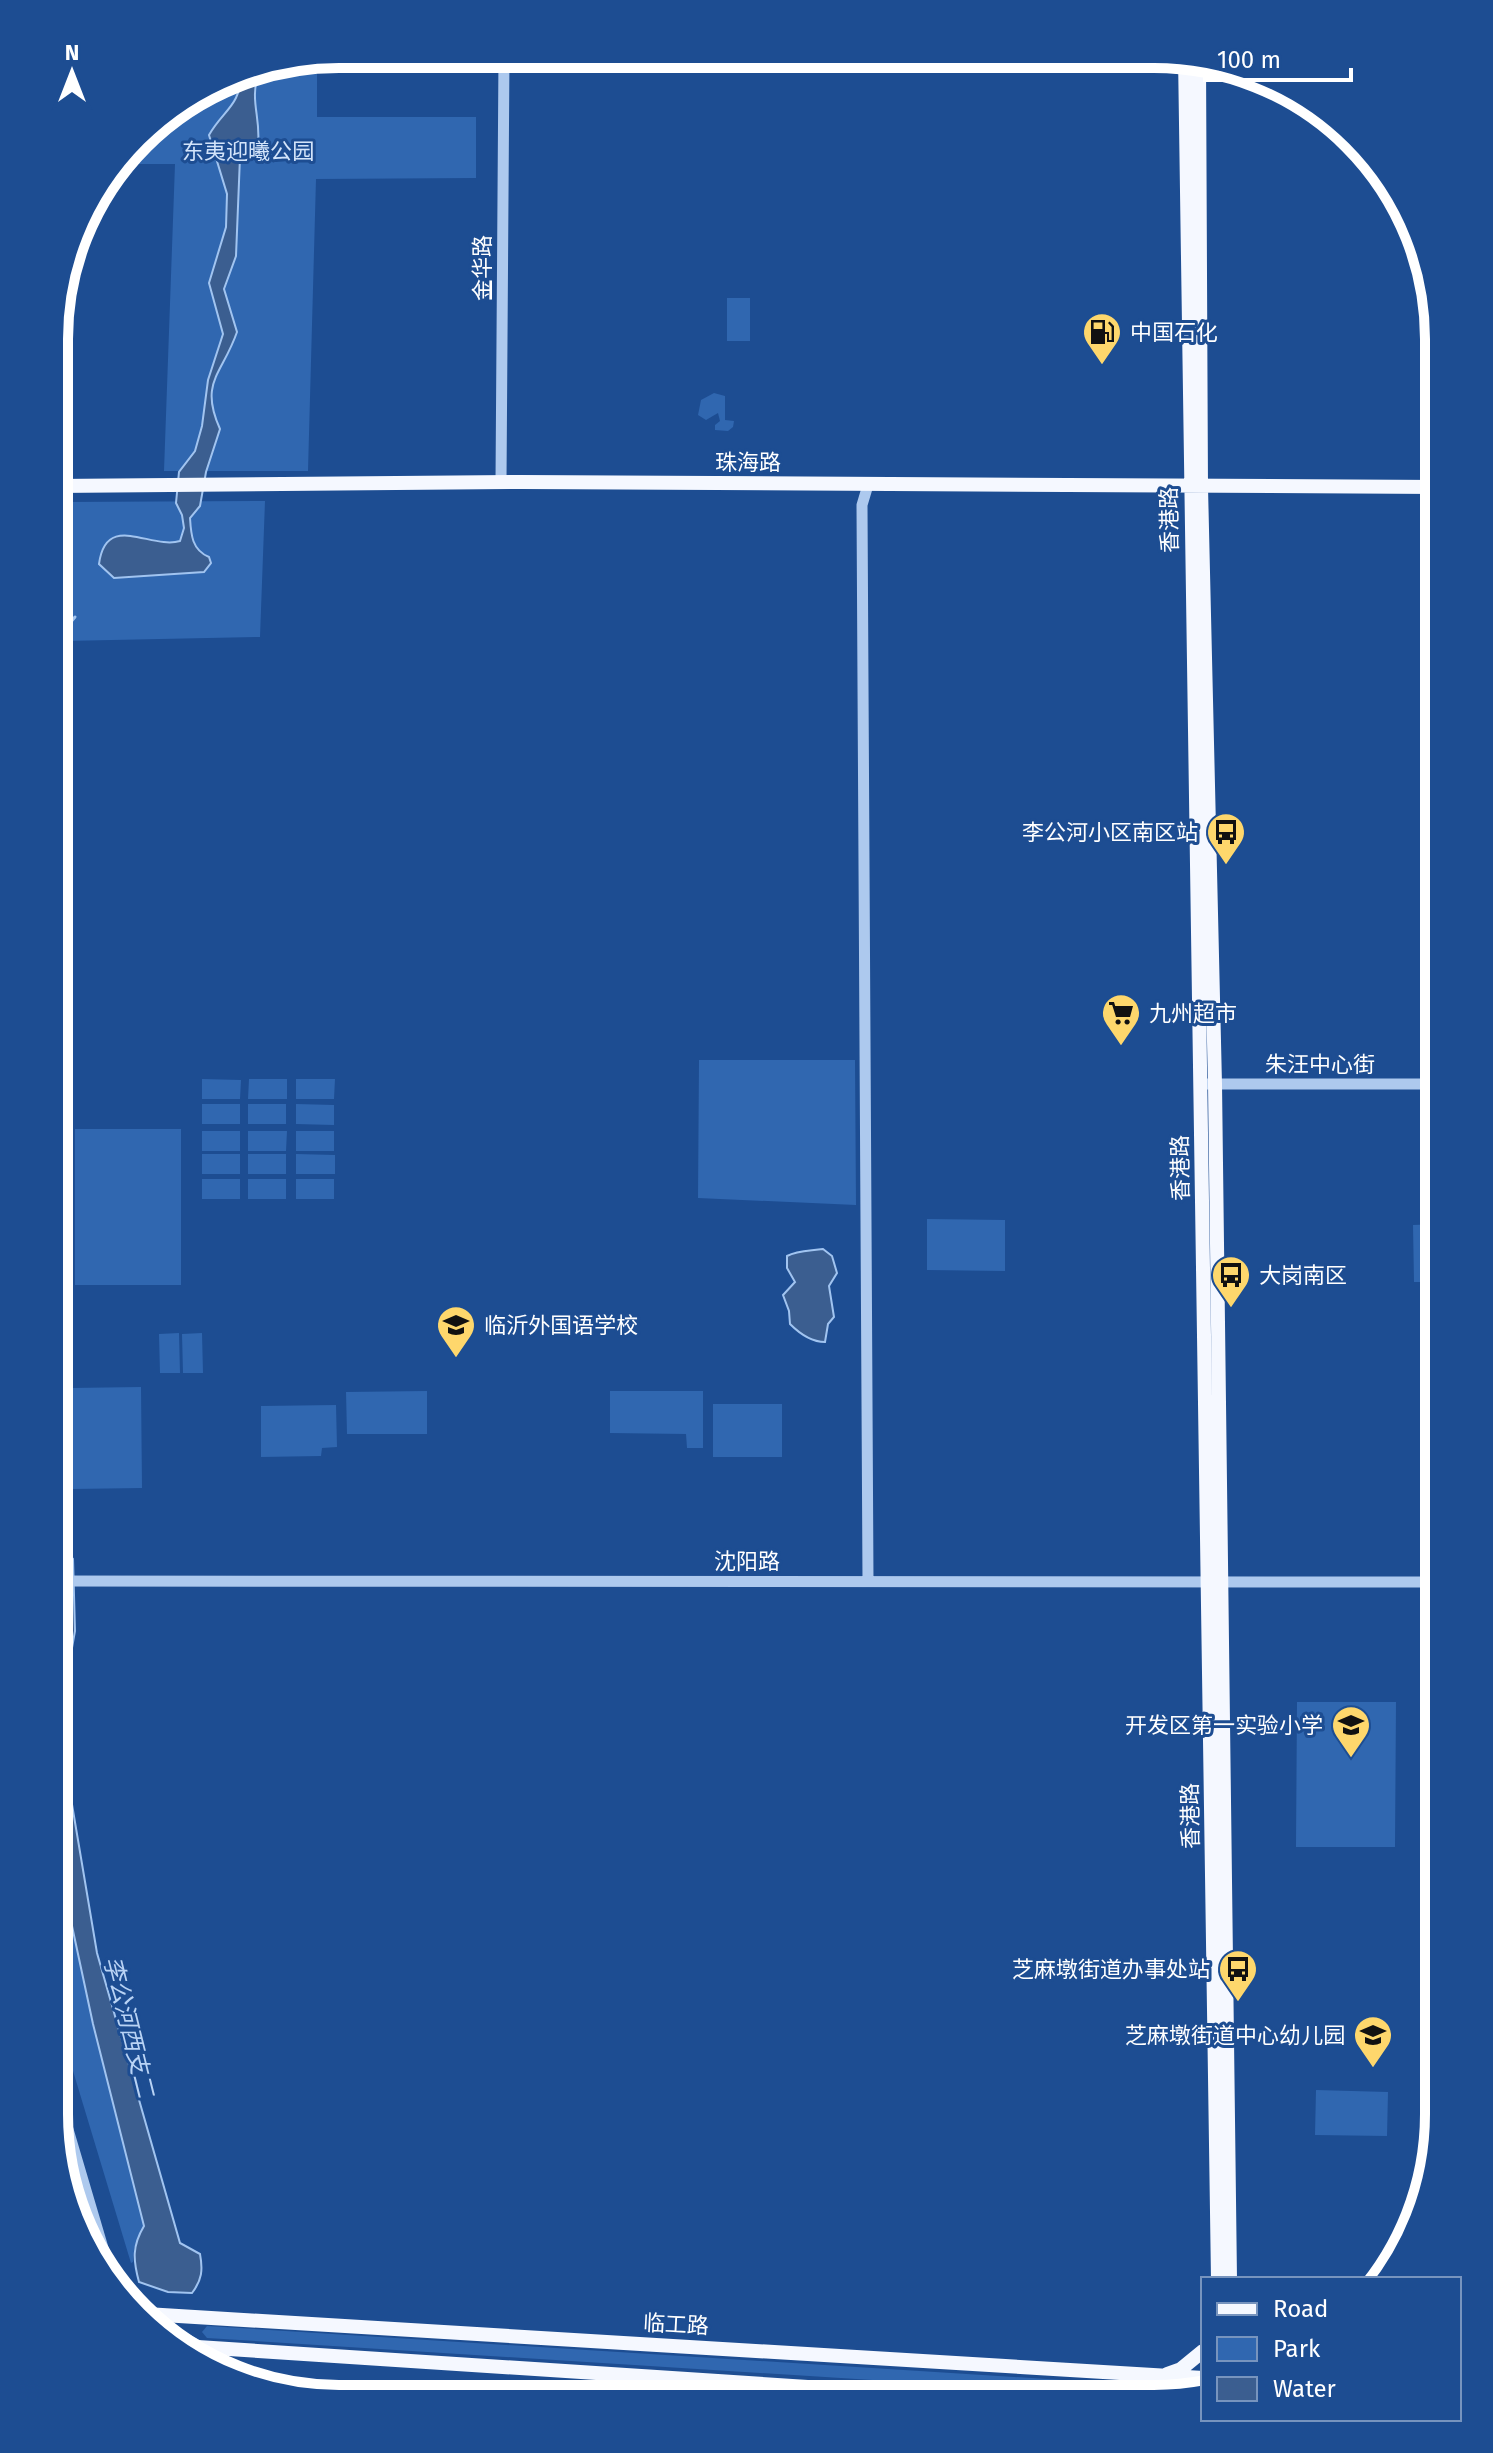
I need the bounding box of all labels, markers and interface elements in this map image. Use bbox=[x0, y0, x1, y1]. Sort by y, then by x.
north arrow bbox=[32, 32, 112, 112]
scale bar bbox=[1205, 32, 1351, 82]
text: N bbox=[65, 39, 79, 66]
text: 100 m bbox=[1217, 46, 1281, 74]
park label: 东夷迎曦公园 bbox=[182, 138, 314, 165]
street label: 金华路 bbox=[469, 235, 496, 301]
fuel station icon: 中国石化 bbox=[1081, 311, 1123, 366]
place label: 中国石化 bbox=[1130, 319, 1218, 346]
street label: 珠海路 bbox=[715, 449, 781, 476]
street label: 香港路 bbox=[1155, 487, 1184, 553]
bus stop icon: 李公河小区南区站 bbox=[1205, 811, 1247, 866]
place label: 李公河小区南区站 bbox=[1022, 819, 1198, 846]
supermarket icon: 九州超市 bbox=[1100, 992, 1142, 1047]
place label: 九州超市 bbox=[1149, 1000, 1237, 1027]
street label: 朱汪中心街 bbox=[1265, 1051, 1375, 1078]
street label: 香港路 bbox=[1166, 1135, 1195, 1201]
bus stop icon: 大岗南区 bbox=[1210, 1254, 1252, 1309]
place label: 大岗南区 bbox=[1259, 1262, 1347, 1289]
school or university icon: 临沂外国语学校 bbox=[435, 1304, 477, 1359]
place label: 临沂外国语学校 bbox=[484, 1312, 638, 1339]
street label: 沈阳路 bbox=[714, 1548, 780, 1575]
school or university icon: 开发区第一实验小学 bbox=[1330, 1704, 1372, 1759]
place label: 开发区第一实验小学 bbox=[1125, 1712, 1323, 1739]
street label: 香港路 bbox=[1176, 1783, 1205, 1849]
bus stop icon: 芝麻墩街道办事处站 bbox=[1217, 1948, 1259, 2003]
water label: 李公河西支二 bbox=[98, 1954, 160, 2101]
place label: 芝麻墩街道办事处站 bbox=[1012, 1956, 1210, 1983]
school or university icon: 芝麻墩街道中心幼儿园 bbox=[1352, 2014, 1394, 2069]
place label: 芝麻墩街道中心幼儿园 bbox=[1125, 2022, 1345, 2049]
legend bbox=[1201, 2277, 1461, 2421]
text: Road bbox=[1273, 2295, 1328, 2323]
street label: 临工路 bbox=[642, 2309, 710, 2340]
text: Park bbox=[1273, 2335, 1321, 2363]
text: Water bbox=[1273, 2375, 1337, 2403]

